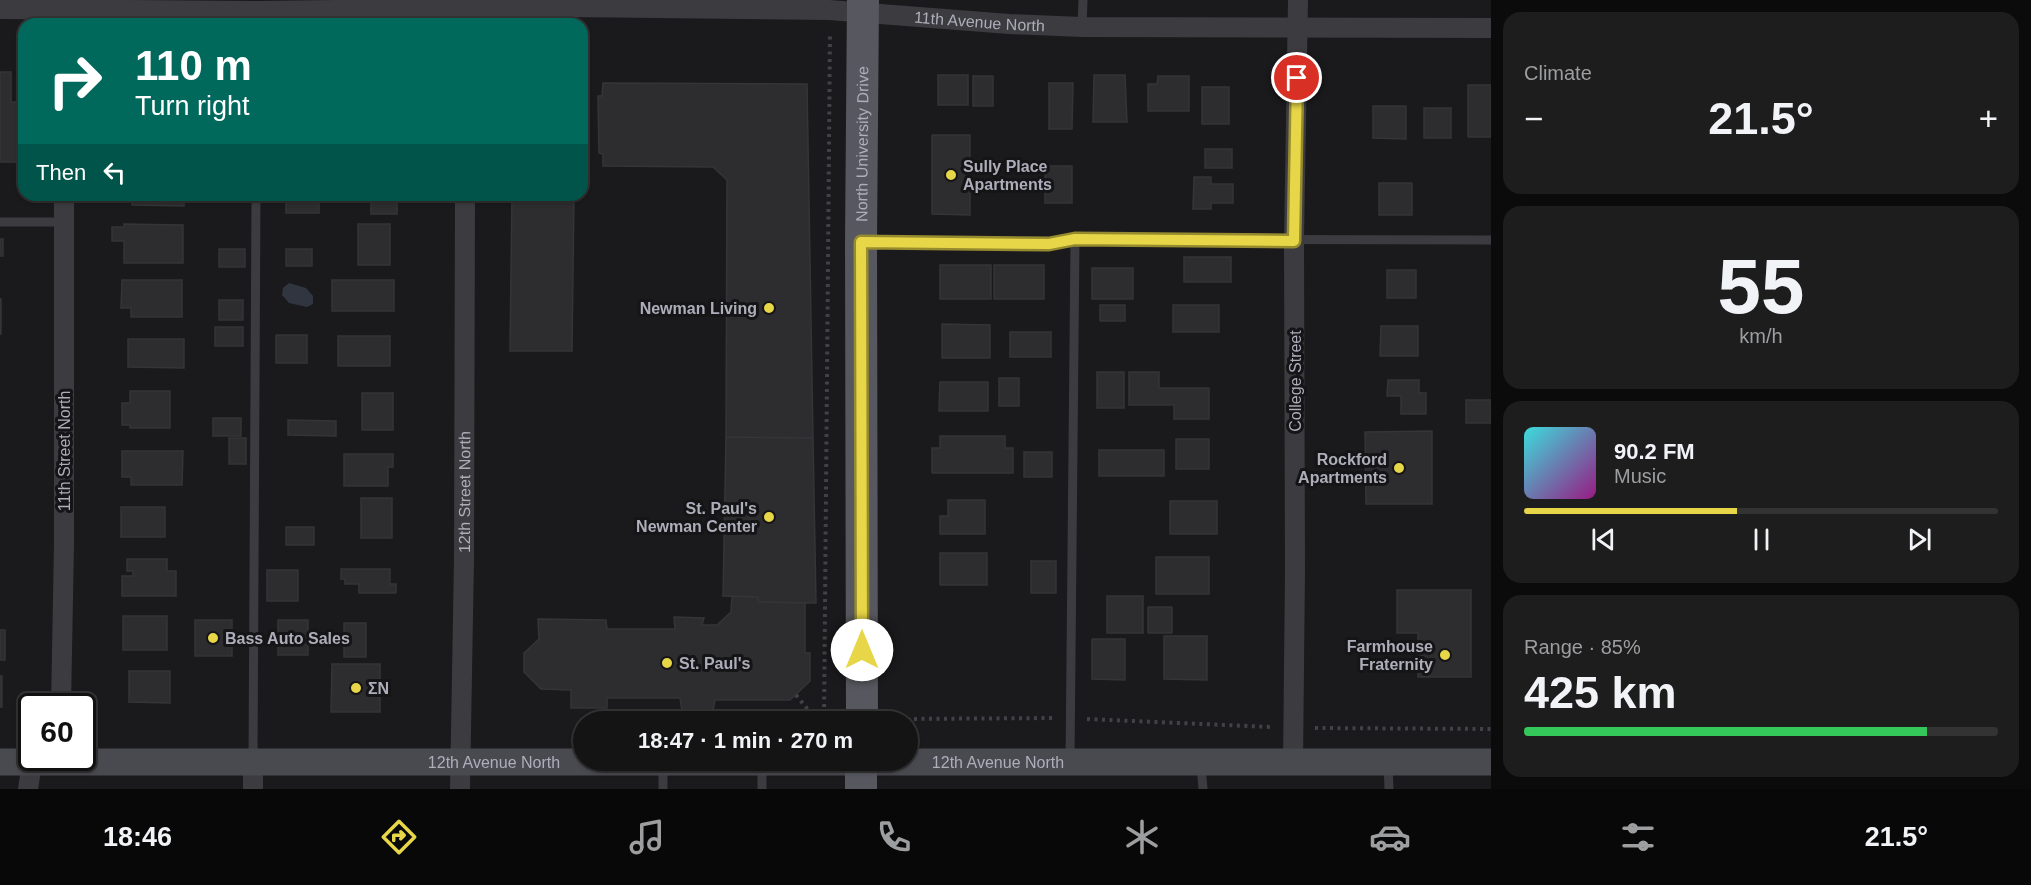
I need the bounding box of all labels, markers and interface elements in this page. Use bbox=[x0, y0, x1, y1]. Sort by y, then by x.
street label: 11th Avenue North bbox=[913, 9, 1045, 34]
icon: right bbox=[36, 42, 114, 120]
text: 110 m bbox=[135, 42, 252, 89]
pin bbox=[1271, 52, 1322, 103]
icon: arrive bbox=[1280, 61, 1313, 94]
text: Climate bbox=[1524, 62, 1592, 84]
street label: North University Drive bbox=[853, 66, 871, 222]
text: Turn right bbox=[135, 91, 250, 121]
text: 21.5° bbox=[1708, 93, 1814, 144]
text: − bbox=[1524, 100, 1543, 137]
text: + bbox=[1979, 100, 1998, 137]
icon: left bbox=[98, 156, 131, 189]
place label: Sully Place Apartments bbox=[963, 158, 1052, 193]
text: Then bbox=[36, 160, 86, 185]
marker: Sully Place Apartments bbox=[944, 168, 958, 182]
text: 55 bbox=[1718, 242, 1804, 330]
place label: Newman Living bbox=[640, 300, 757, 317]
marker: Newman Living bbox=[762, 301, 776, 315]
text: km/h bbox=[1739, 325, 1783, 347]
street label: College Street bbox=[1287, 330, 1304, 432]
street label: 11th Street North bbox=[56, 391, 73, 511]
street label: 12th Street North bbox=[456, 431, 473, 553]
text: 90.2 FM bbox=[1614, 439, 1695, 464]
place label: Rockford Apartments bbox=[1298, 451, 1387, 486]
marker: Rockford Apartments bbox=[1392, 461, 1406, 475]
text: Music bbox=[1614, 465, 1666, 487]
place label: St. Paul's Newman Center bbox=[636, 500, 757, 535]
marker: St. Paul's Newman Center bbox=[762, 510, 776, 524]
icon: previous bbox=[1587, 523, 1620, 556]
icon: pause bbox=[1745, 523, 1778, 556]
icon: next bbox=[1903, 523, 1936, 556]
position arrow bbox=[830, 618, 894, 682]
place label: Bass Auto Sales bbox=[225, 630, 350, 647]
marker: Bass Auto Sales bbox=[206, 631, 220, 645]
text: Range · 85% bbox=[1524, 636, 1641, 658]
place label: Farmhouse Fraternity bbox=[1347, 638, 1433, 673]
marker: Farmhouse Fraternity bbox=[1438, 648, 1452, 662]
place label: St. Paul's bbox=[679, 655, 750, 672]
marker: St. Paul's bbox=[660, 656, 674, 670]
text: 425 km bbox=[1524, 667, 1677, 718]
place label: ΣΝ bbox=[368, 680, 389, 697]
marker: ΣΝ bbox=[349, 681, 363, 695]
speed limit sign: 60 bbox=[18, 693, 96, 771]
text: 18:47 · 1 min · 270 m bbox=[638, 728, 853, 753]
street label: 12th Avenue North bbox=[428, 754, 560, 771]
street label: 12th Avenue North bbox=[932, 754, 1064, 771]
icon: directions bbox=[378, 816, 420, 858]
icon: music bbox=[626, 816, 668, 858]
icon: phone bbox=[873, 816, 915, 858]
icon: climate bbox=[1121, 816, 1163, 858]
icon: car bbox=[1369, 816, 1411, 858]
icon: filters bbox=[1617, 816, 1659, 858]
text: 18:46 bbox=[103, 822, 172, 852]
text: 21.5° bbox=[1865, 822, 1928, 852]

